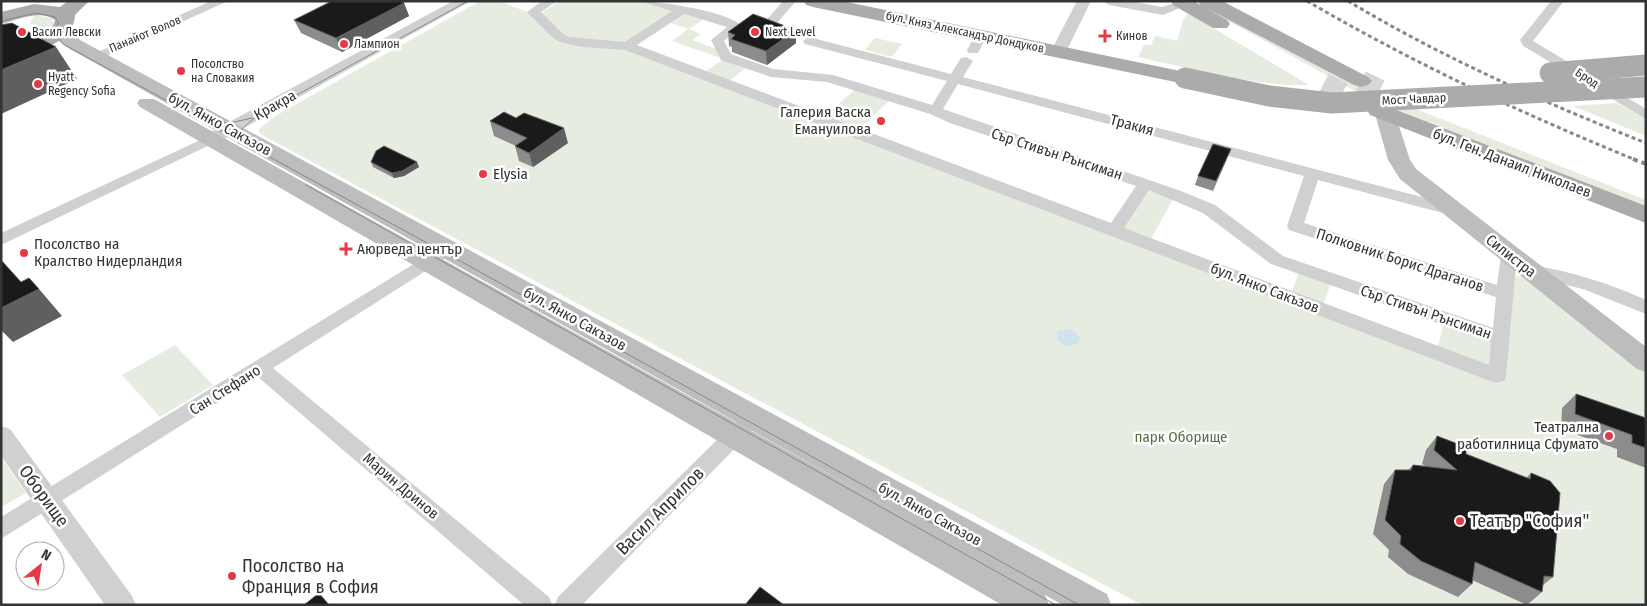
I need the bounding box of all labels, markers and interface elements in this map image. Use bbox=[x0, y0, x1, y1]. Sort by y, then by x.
street label: бул. Княз Александър Дондуков bbox=[885, 8, 1045, 56]
street label: Панайот Волов bbox=[107, 13, 183, 55]
place label: Васил Левски bbox=[32, 25, 101, 39]
place label: Next Level bbox=[765, 25, 815, 39]
marker: Васил Левски bbox=[16, 26, 28, 38]
marker: Next Level bbox=[749, 26, 761, 38]
marker: Кинов bbox=[1098, 29, 1112, 43]
place label: Кинов bbox=[1116, 29, 1148, 43]
place label: Лампион bbox=[354, 37, 400, 51]
marker: Лампион bbox=[338, 38, 350, 50]
place label: Посолство на Словакия bbox=[191, 57, 255, 85]
marker: Посолство на Словакия bbox=[175, 65, 187, 77]
street label: Брод bbox=[1573, 65, 1601, 91]
place label: Hyatt Regency Sofia bbox=[48, 70, 116, 98]
marker: Hyatt Regency Sofia bbox=[32, 78, 44, 90]
street label: Кракра bbox=[251, 86, 299, 124]
street label: бул. Янко Сакъзов bbox=[165, 88, 275, 160]
street label: Мост Чавдар bbox=[1381, 90, 1447, 108]
place label: Галерия Васка Емануилова bbox=[780, 103, 871, 138]
street label: Тракия bbox=[1108, 111, 1156, 139]
marker: Галерия Васка Емануилова bbox=[875, 115, 887, 127]
street label: Сър Стивън Рънсиман bbox=[989, 124, 1125, 184]
street label: бул. Ген. Данаил Николаев bbox=[1430, 124, 1594, 202]
place label: Elysia bbox=[493, 165, 528, 183]
marker: Elysia bbox=[477, 168, 489, 180]
street label: Полковник Борис Драганов bbox=[1314, 224, 1486, 296]
street label: Силистра bbox=[1482, 231, 1540, 281]
place label: Посолство на Кралство Нидерландия bbox=[34, 235, 182, 270]
place label: Аюрведа център bbox=[357, 240, 462, 258]
marker: Аюрведа център bbox=[339, 242, 353, 256]
marker: Посолство на Кралство Нидерландия bbox=[18, 247, 30, 259]
street label: бул. Янко Сакъзов bbox=[1208, 259, 1322, 317]
street label: Сър Стивън Рънсиман bbox=[1358, 281, 1494, 343]
street label: бул. Янко Сакъзов bbox=[520, 283, 630, 355]
street label: Сан Стефано bbox=[186, 361, 264, 419]
place label: Театрална работилница Сфумато bbox=[1457, 418, 1599, 453]
park label: парк Оборище bbox=[1134, 428, 1228, 446]
marker: Театрална работилница Сфумато bbox=[1603, 430, 1615, 442]
street label: Марин Дринов bbox=[359, 449, 443, 523]
street label: Оборище bbox=[14, 461, 74, 531]
street label: Васил Априлов bbox=[611, 462, 709, 560]
street label: бул. Янко Сакъзов bbox=[875, 478, 985, 550]
place label: Театър "София" bbox=[1470, 510, 1589, 532]
marker: Театър "София" bbox=[1454, 515, 1466, 527]
north arrow bbox=[15, 541, 65, 591]
text: N bbox=[38, 546, 54, 565]
place label: Посолство на Франция в София bbox=[242, 555, 379, 598]
marker: Посолство на Франция в София bbox=[226, 570, 238, 582]

